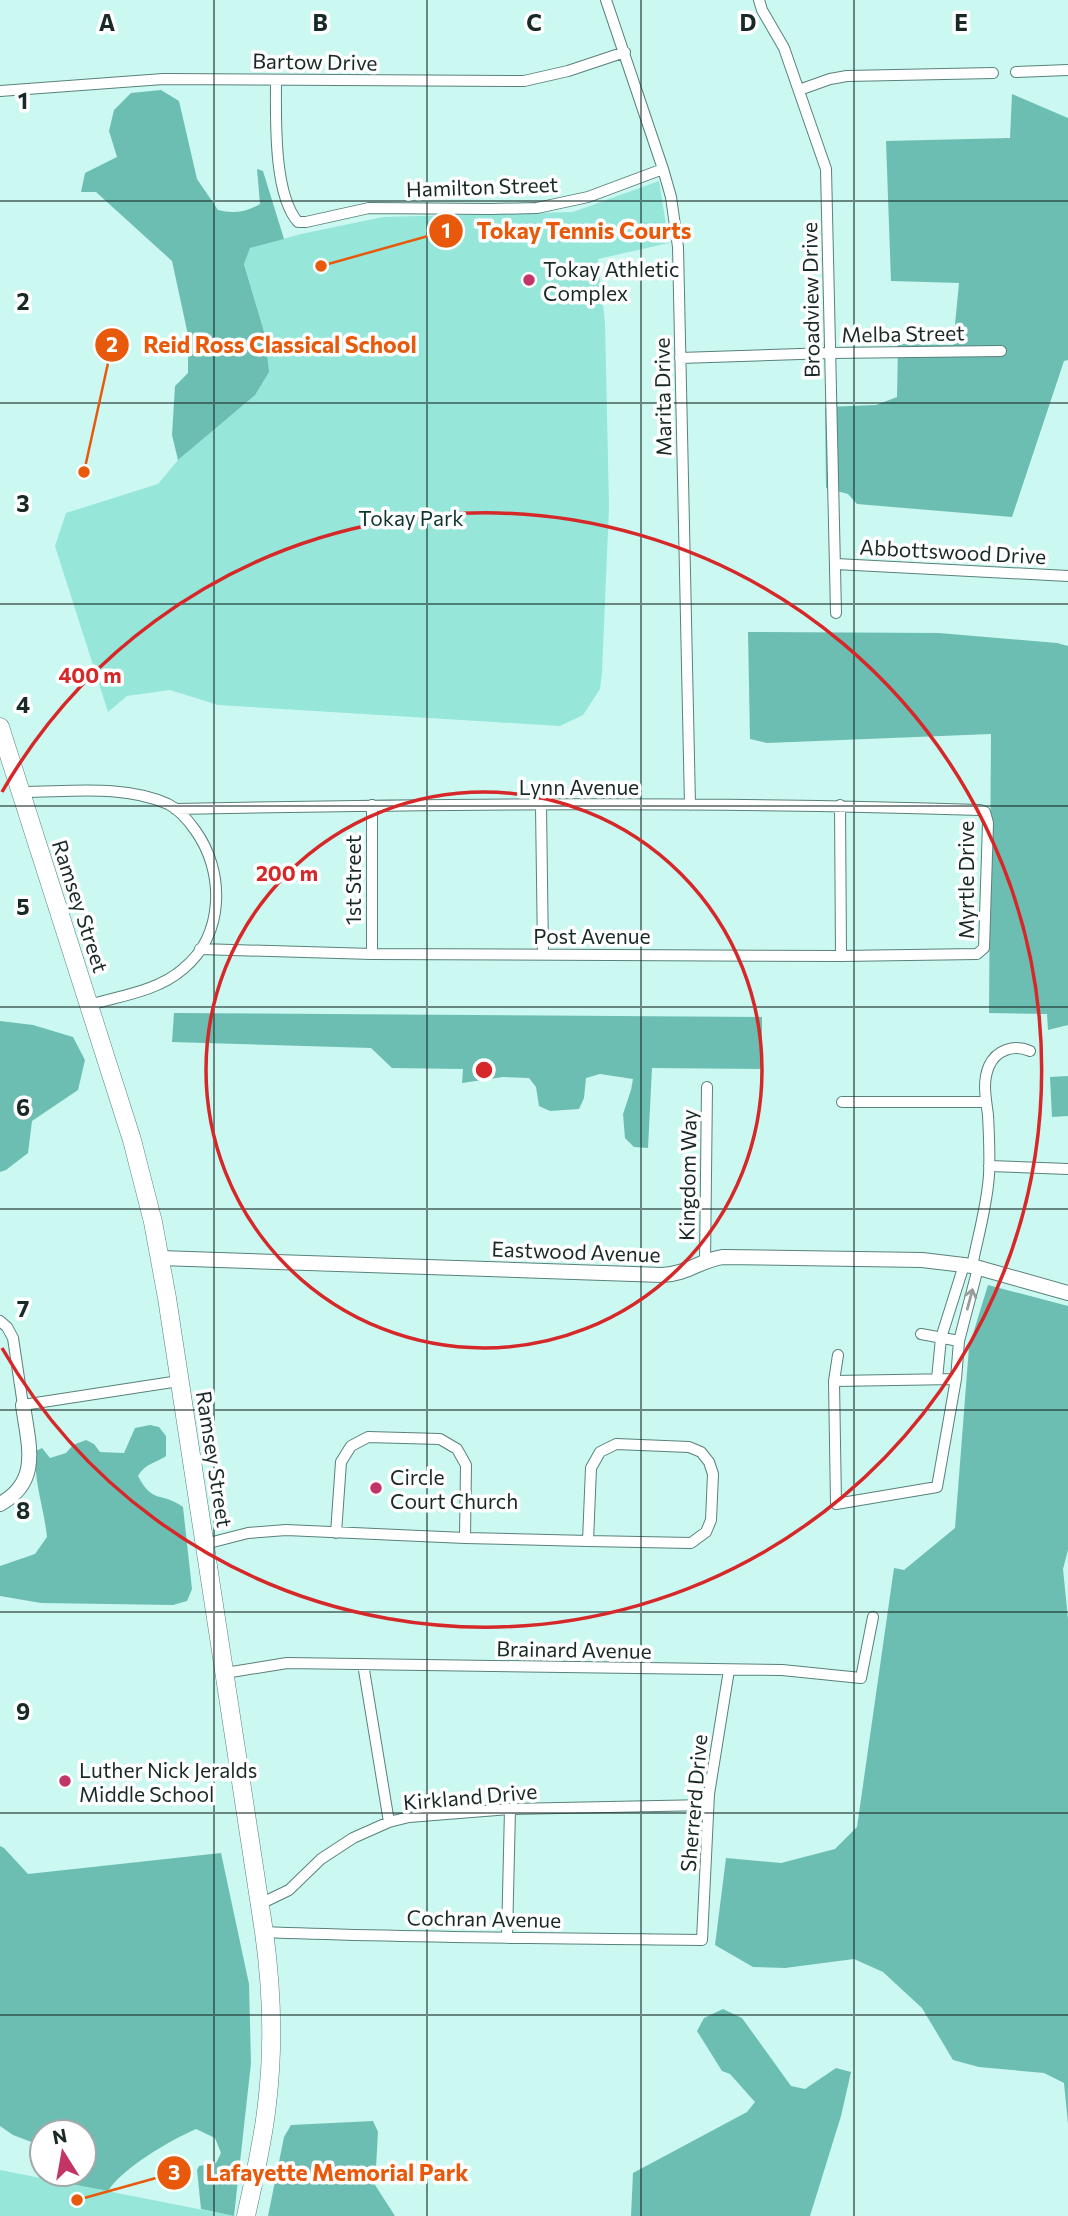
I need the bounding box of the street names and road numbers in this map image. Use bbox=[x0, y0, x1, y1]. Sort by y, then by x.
street label: Bartow Drive bbox=[252, 47, 378, 75]
street label: Hamilton Street bbox=[406, 171, 558, 201]
street label: Broadview Drive bbox=[796, 222, 824, 378]
street label: Melba Street bbox=[841, 319, 965, 347]
street label: Marita Drive bbox=[648, 337, 676, 457]
street label: Abbottswood Drive bbox=[859, 534, 1047, 568]
street label: Lynn Avenue bbox=[519, 774, 639, 799]
street label: Myrtle Drive bbox=[953, 821, 978, 939]
street label: 1st Street bbox=[340, 835, 365, 925]
street label: Ramsey Street bbox=[48, 837, 114, 975]
street label: Post Avenue bbox=[533, 923, 651, 948]
street label: Kingdom Way bbox=[673, 1109, 701, 1241]
street label: Eastwood Avenue bbox=[491, 1236, 661, 1266]
street label: Ramsey Street bbox=[192, 1389, 238, 1529]
street label: Brainard Avenue bbox=[496, 1635, 652, 1663]
street label: Sherrerd Drive bbox=[675, 1733, 711, 1873]
street label: Kirkland Drive bbox=[402, 1778, 538, 1814]
street label: Cochran Avenue bbox=[407, 1904, 561, 1932]

